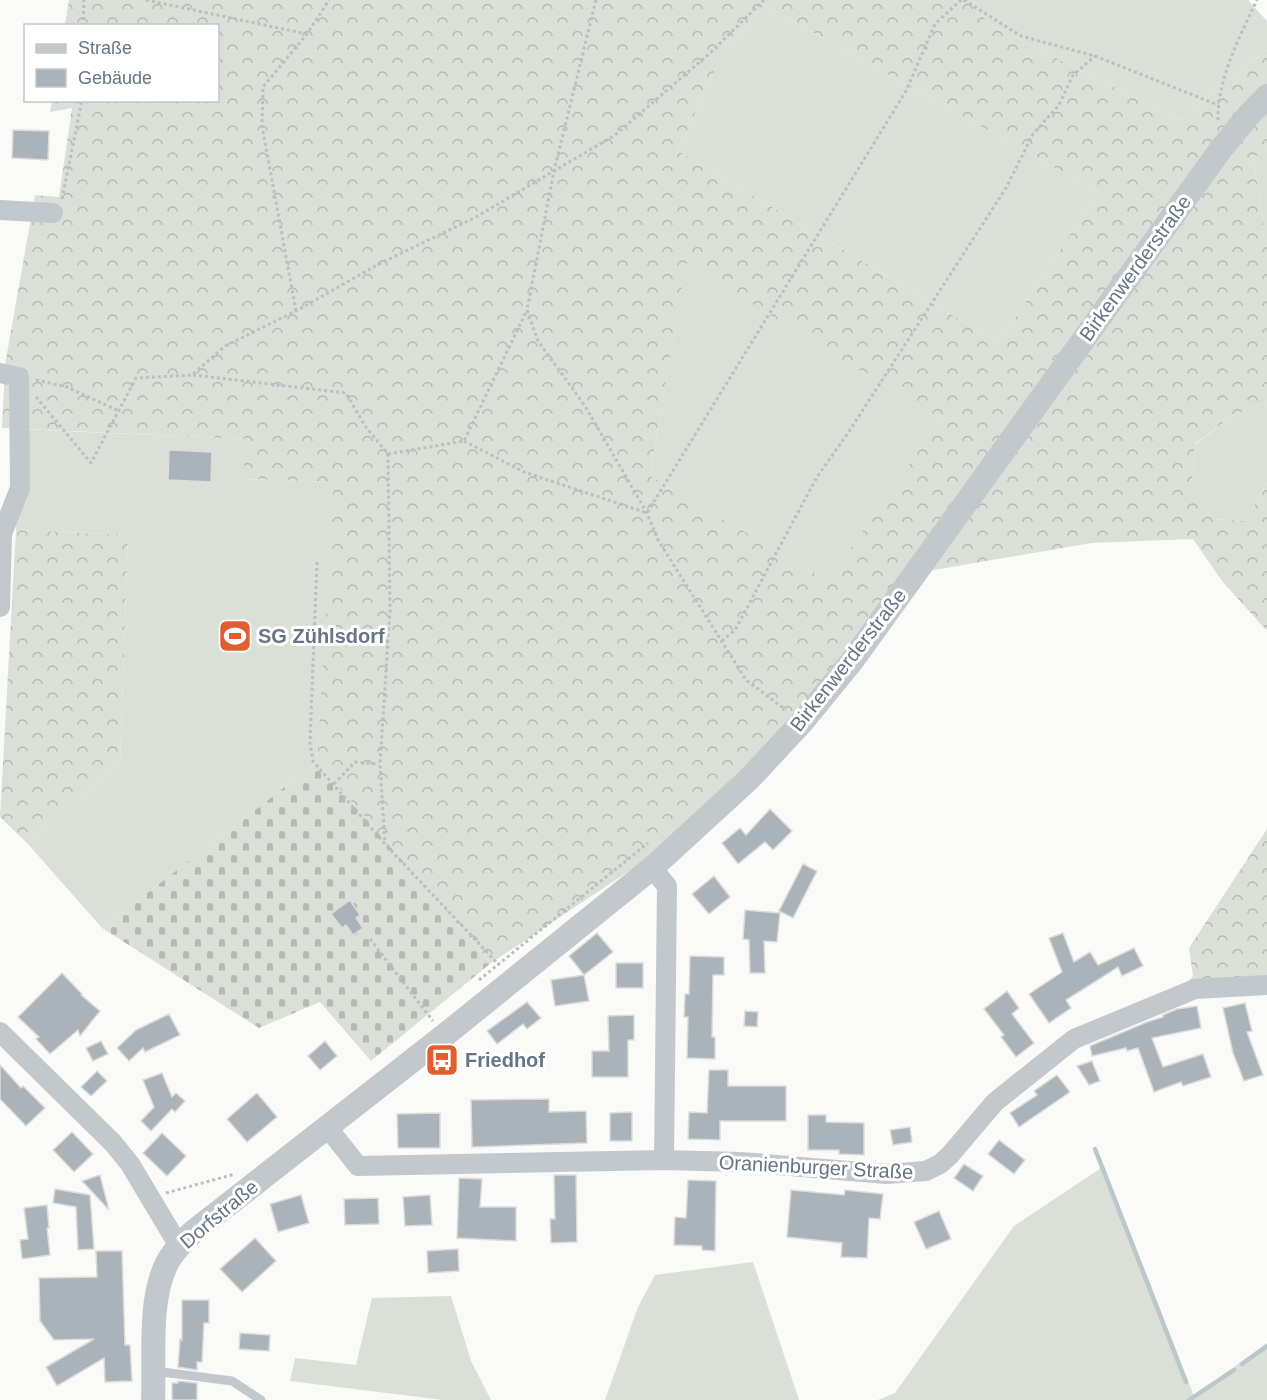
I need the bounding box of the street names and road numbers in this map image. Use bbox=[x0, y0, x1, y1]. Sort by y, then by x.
street label: Birkenwerderstraße bbox=[1075, 191, 1195, 345]
street label: Birkenwerderstraße bbox=[786, 584, 910, 736]
street label: Oranienburger Straße bbox=[718, 1151, 914, 1183]
street label: Dorfstraße bbox=[176, 1175, 262, 1253]

